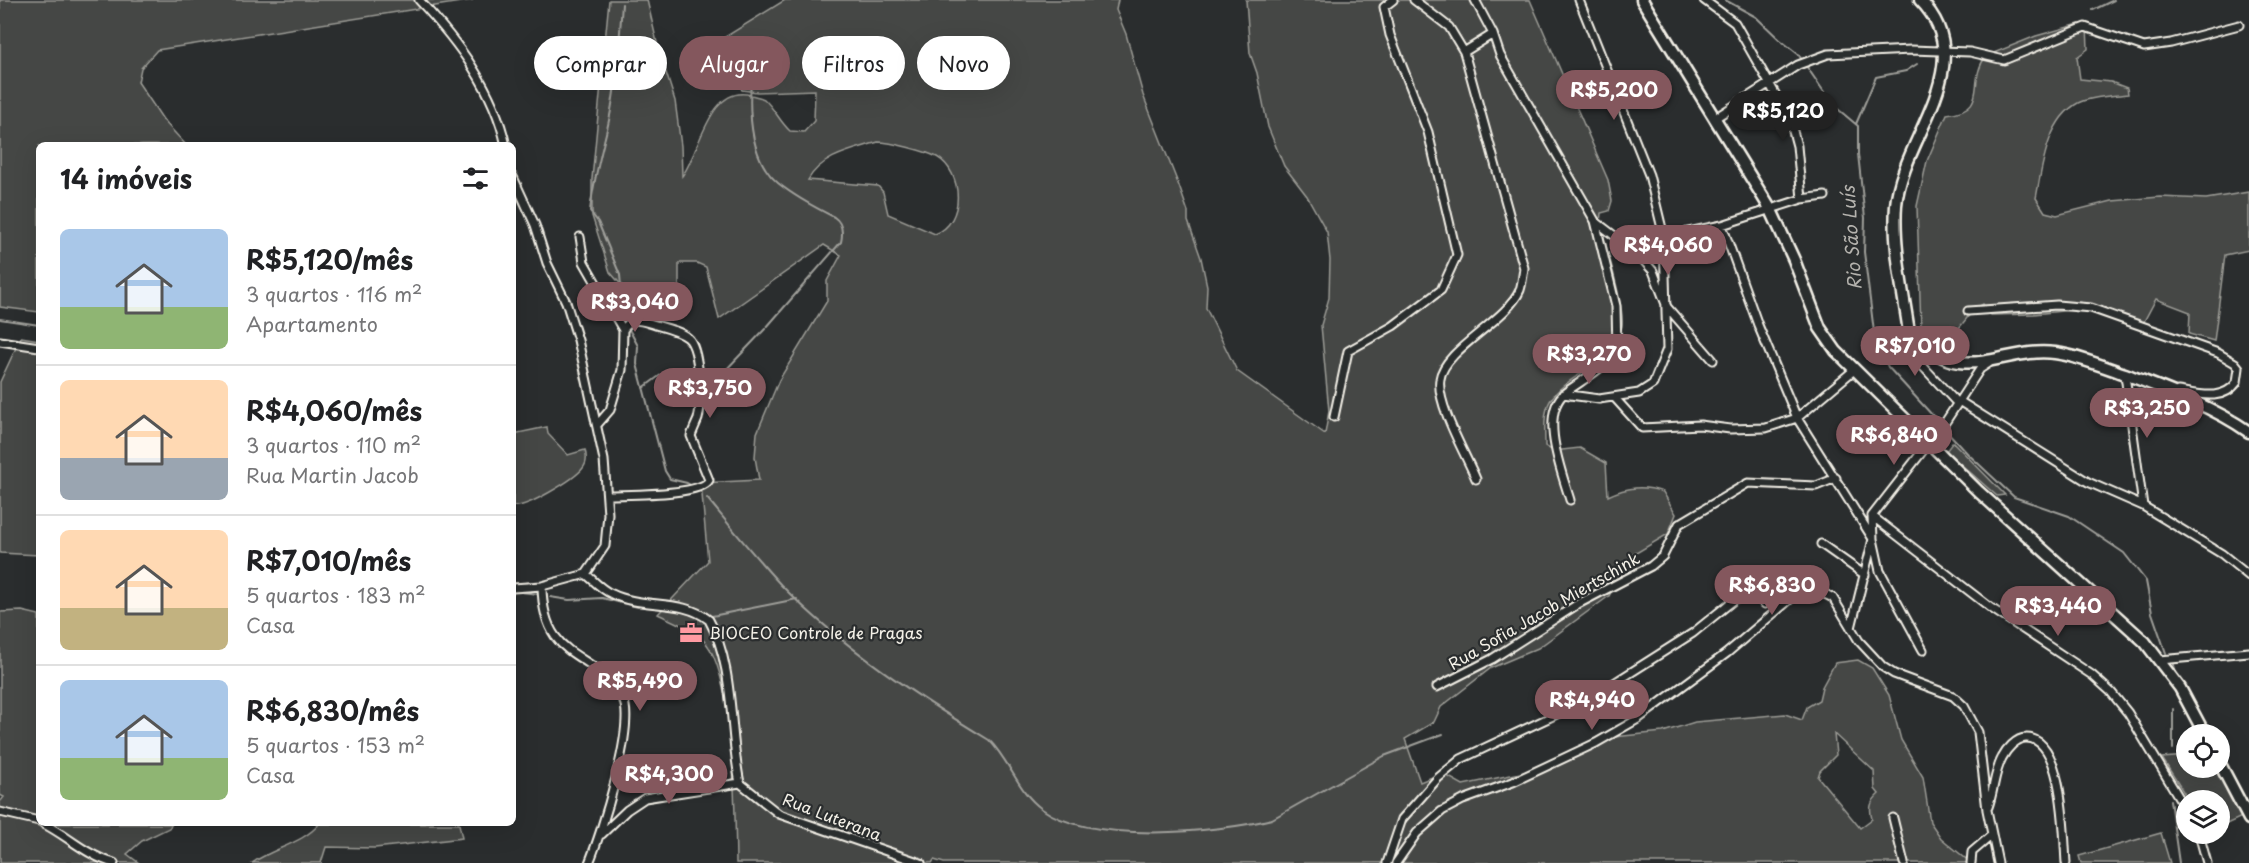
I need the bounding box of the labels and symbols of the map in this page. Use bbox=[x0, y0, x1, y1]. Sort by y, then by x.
pin: R$5,200 bbox=[1559, 70, 1669, 121]
pin: R$5,120 bbox=[1728, 91, 1838, 142]
water label: Rio São Luís bbox=[1833, 183, 1868, 291]
pin: R$4,060 bbox=[1613, 225, 1723, 276]
pin: R$3,040 bbox=[580, 282, 690, 333]
pin: R$7,010 bbox=[1860, 326, 1970, 377]
pin: R$3,270 bbox=[1534, 334, 1644, 385]
pin: R$3,750 bbox=[655, 368, 765, 419]
pin: R$3,250 bbox=[2092, 388, 2202, 439]
pin: R$6,840 bbox=[1839, 415, 1949, 466]
street label: Rua Sofia Jacob Miertschink bbox=[1443, 545, 1644, 675]
pin: R$6,830 bbox=[1717, 565, 1827, 616]
pin: R$3,440 bbox=[2003, 586, 2113, 637]
office icon: BIOCEO Controle de Pragas bbox=[678, 620, 704, 646]
place label: BIOCEO Controle de Pragas bbox=[709, 620, 922, 644]
pin: R$5,490 bbox=[585, 661, 695, 712]
pin: R$4,940 bbox=[1537, 680, 1647, 731]
pin: R$4,300 bbox=[614, 754, 724, 805]
street label: Rua Luterana bbox=[779, 786, 885, 846]

